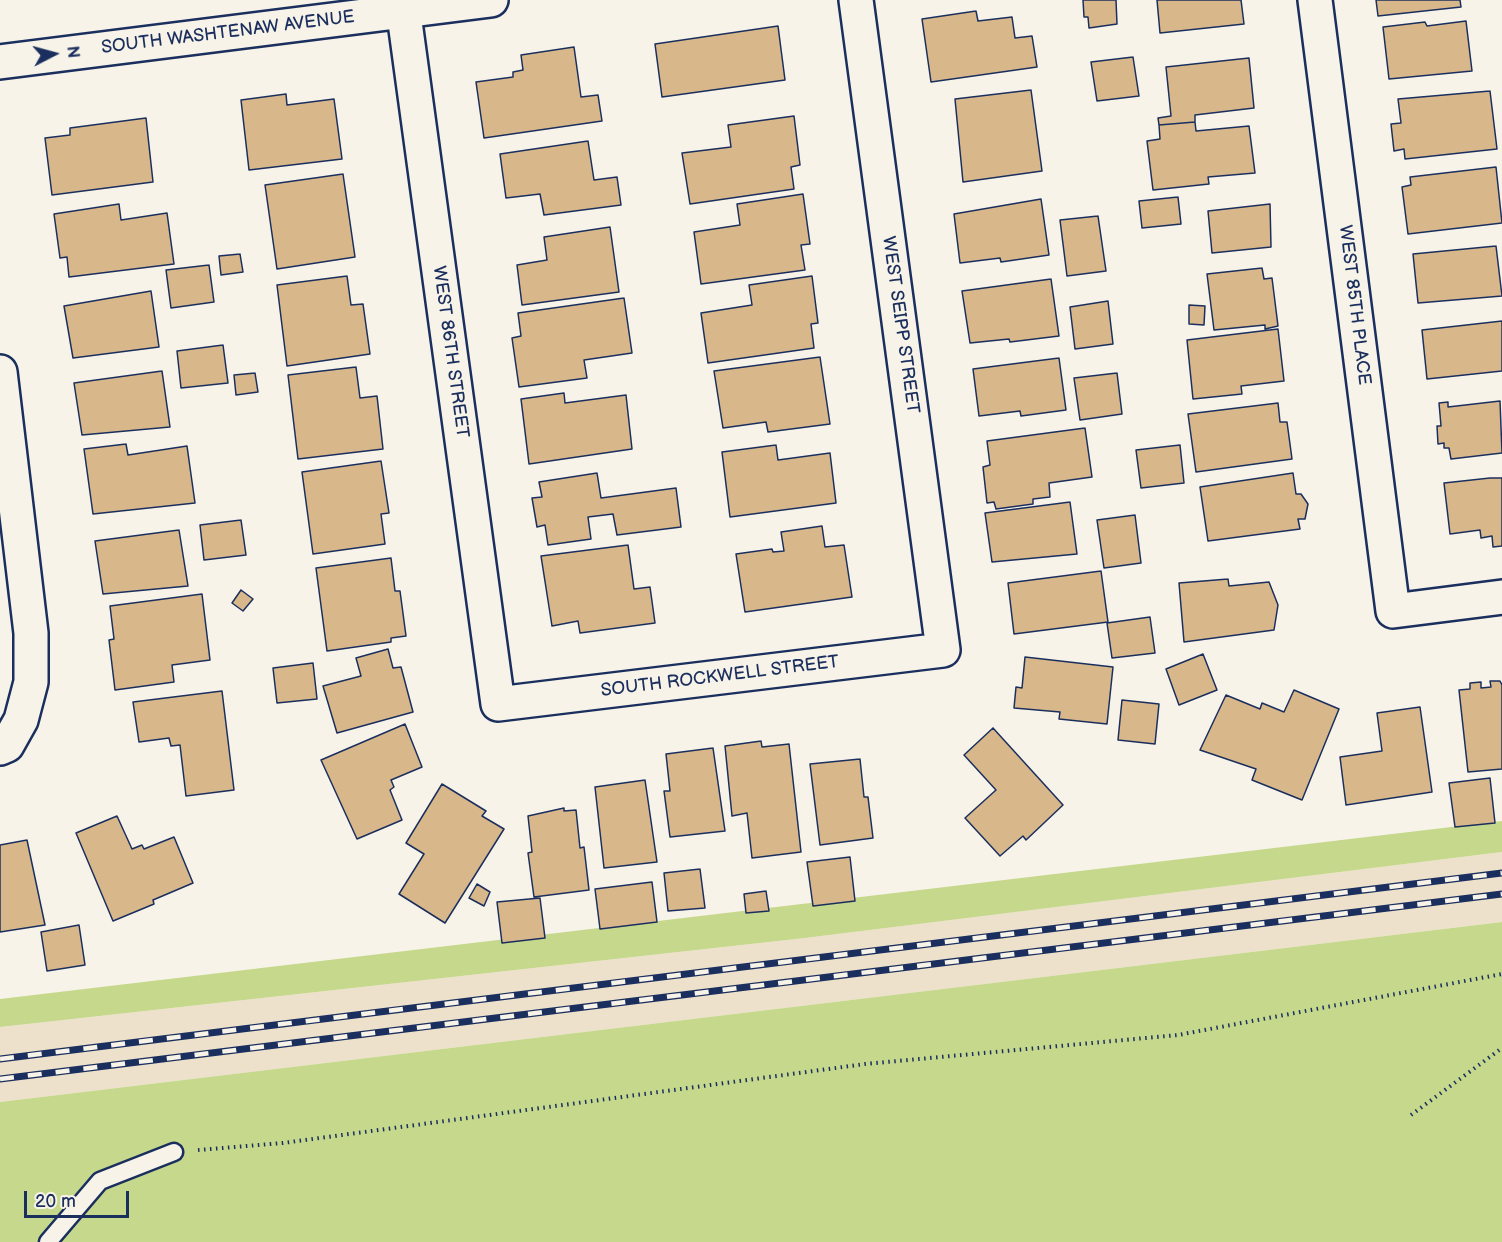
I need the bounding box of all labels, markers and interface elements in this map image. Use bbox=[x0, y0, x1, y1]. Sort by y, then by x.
street label: SOUTH WASHTENAW AVENUE bbox=[100, 7, 356, 59]
north arrow bbox=[24, 24, 84, 84]
text: N bbox=[62, 45, 82, 59]
street label: WEST 85TH PLACE bbox=[1333, 224, 1375, 386]
street label: WEST SEIPP STREET bbox=[877, 235, 923, 415]
street label: WEST 86TH STREET bbox=[427, 265, 473, 439]
street label: SOUTH ROCKWELL STREET bbox=[600, 652, 840, 702]
scale bar bbox=[27, 1179, 132, 1217]
text: 20 m bbox=[35, 1191, 76, 1212]

